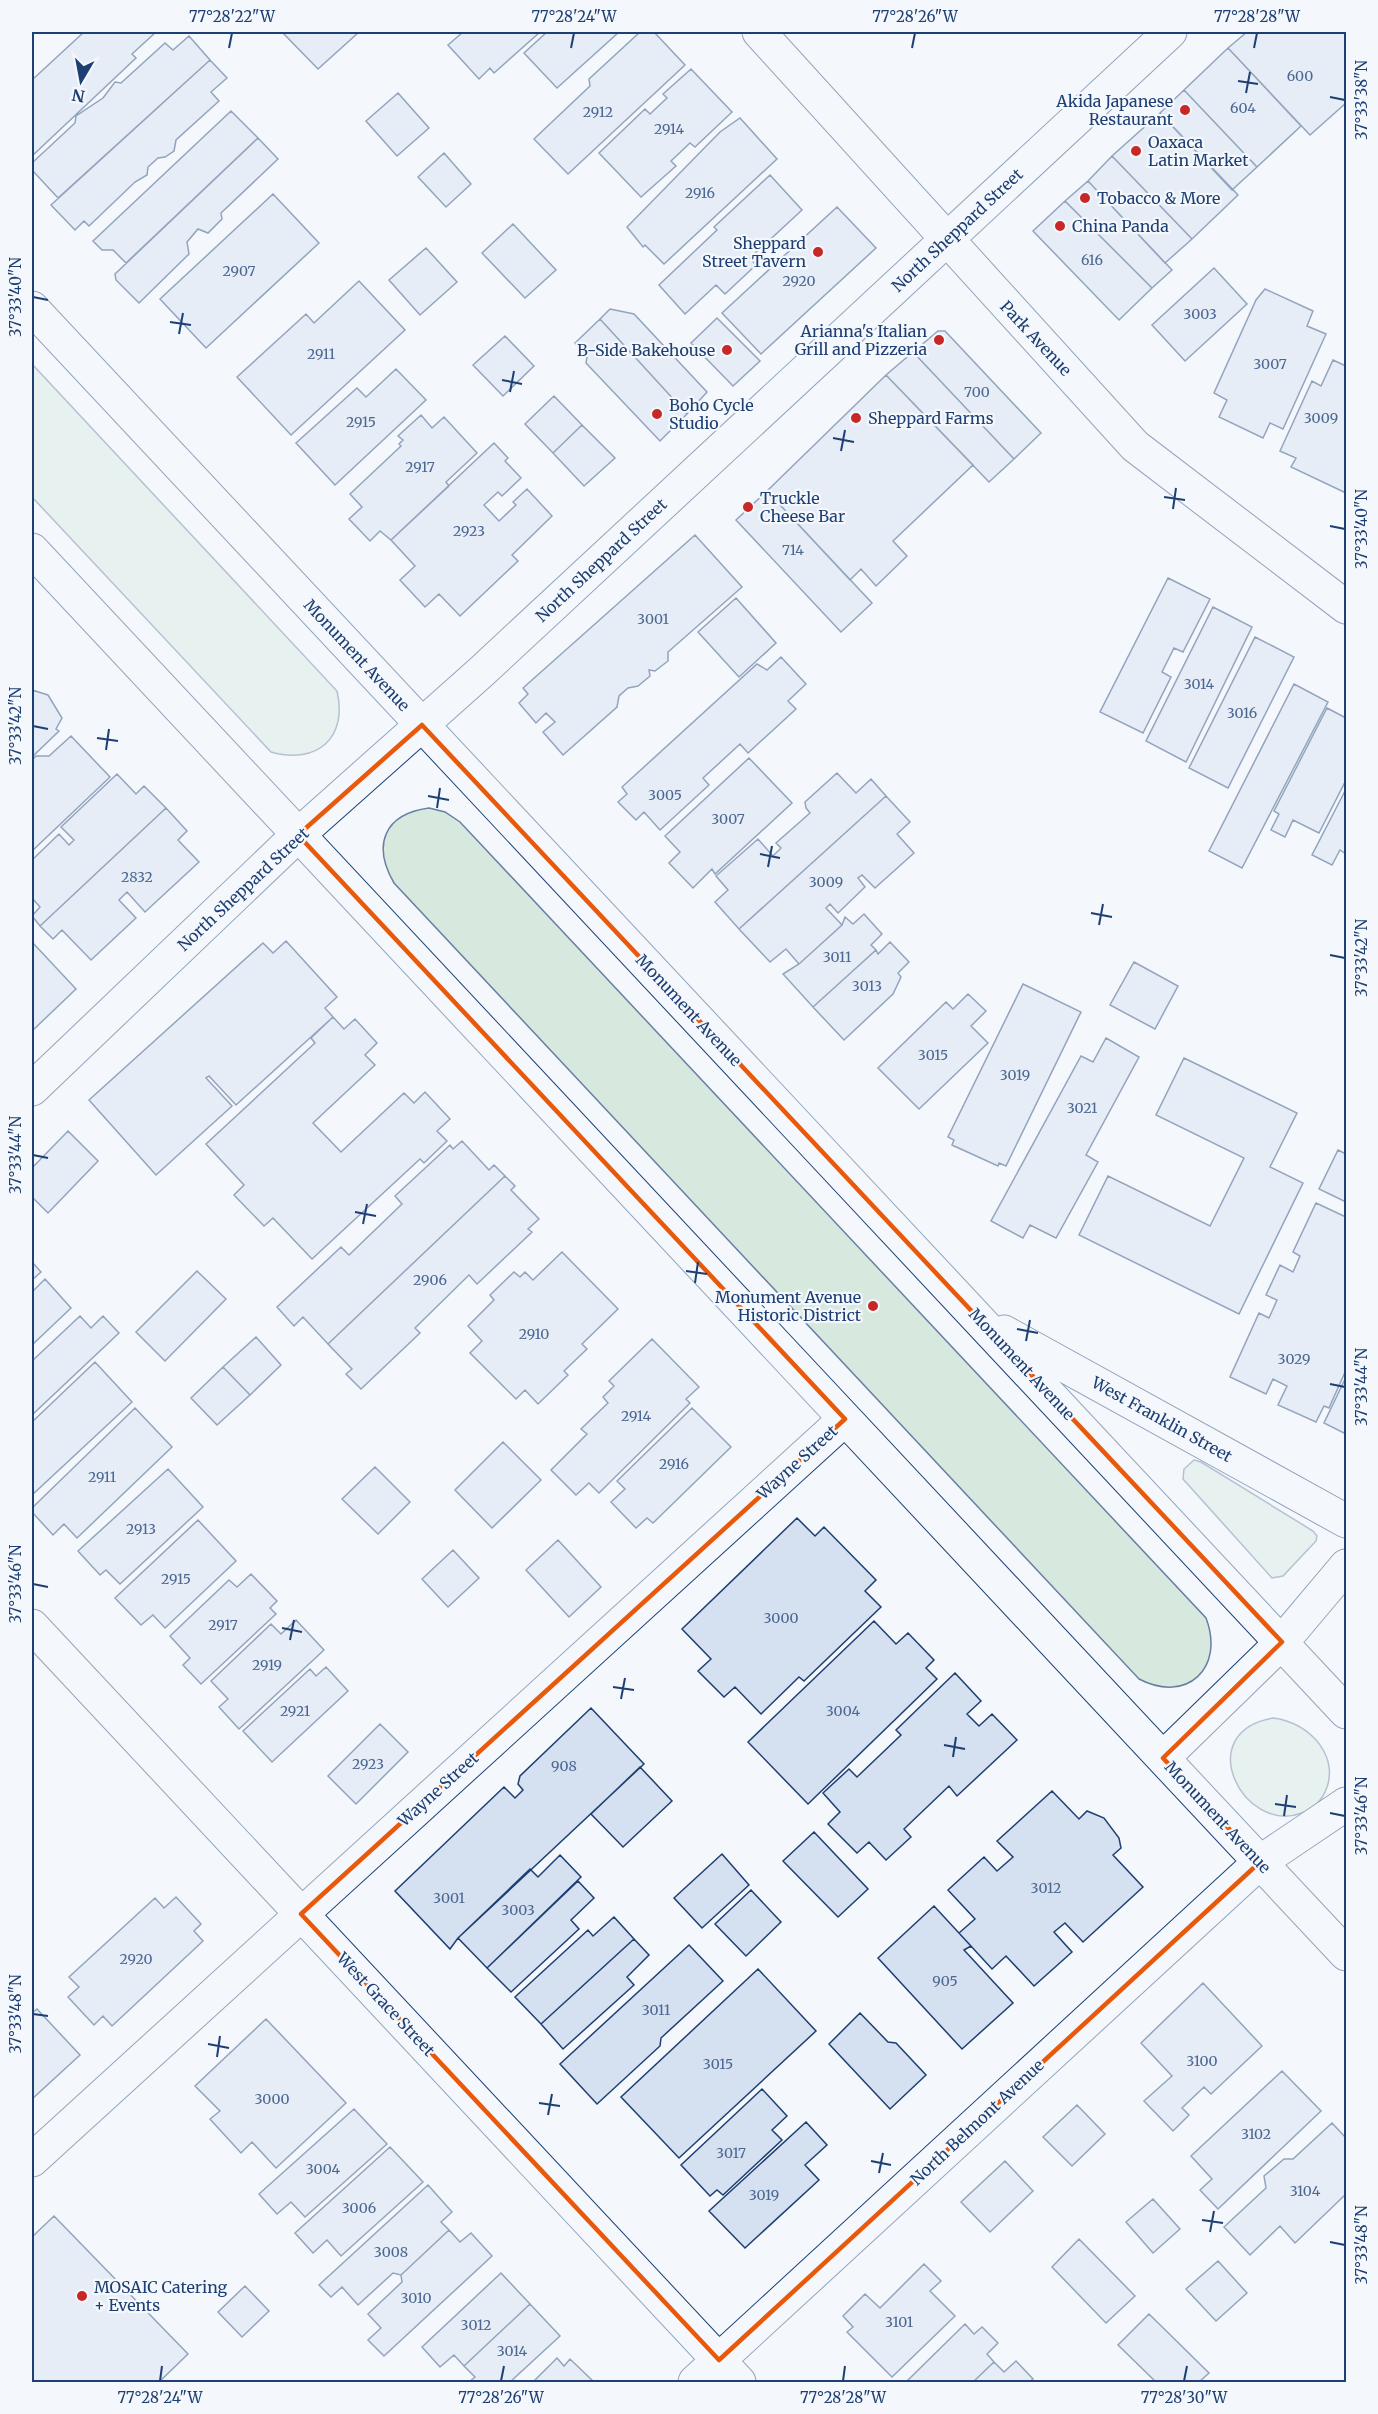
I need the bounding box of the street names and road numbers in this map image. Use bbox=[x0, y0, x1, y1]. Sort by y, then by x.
street label: North Sheppard Street bbox=[887, 164, 1027, 296]
street label: Park Avenue bbox=[996, 296, 1076, 380]
street label: North Sheppard Street bbox=[531, 494, 671, 626]
street label: Monument Avenue bbox=[300, 595, 414, 715]
street label: North Sheppard Street bbox=[173, 823, 313, 955]
street label: Monument Avenue bbox=[632, 950, 746, 1070]
street label: Monument Avenue bbox=[965, 1304, 1079, 1424]
street label: West Franklin Street bbox=[1087, 1372, 1236, 1466]
street label: Wayne Street bbox=[752, 1420, 842, 1504]
street label: Wayne Street bbox=[393, 1747, 483, 1831]
street label: Monument Avenue bbox=[1161, 1757, 1275, 1877]
street label: West Grace Street bbox=[332, 1947, 440, 2061]
street label: North Belmont Avenue bbox=[906, 2055, 1048, 2189]

